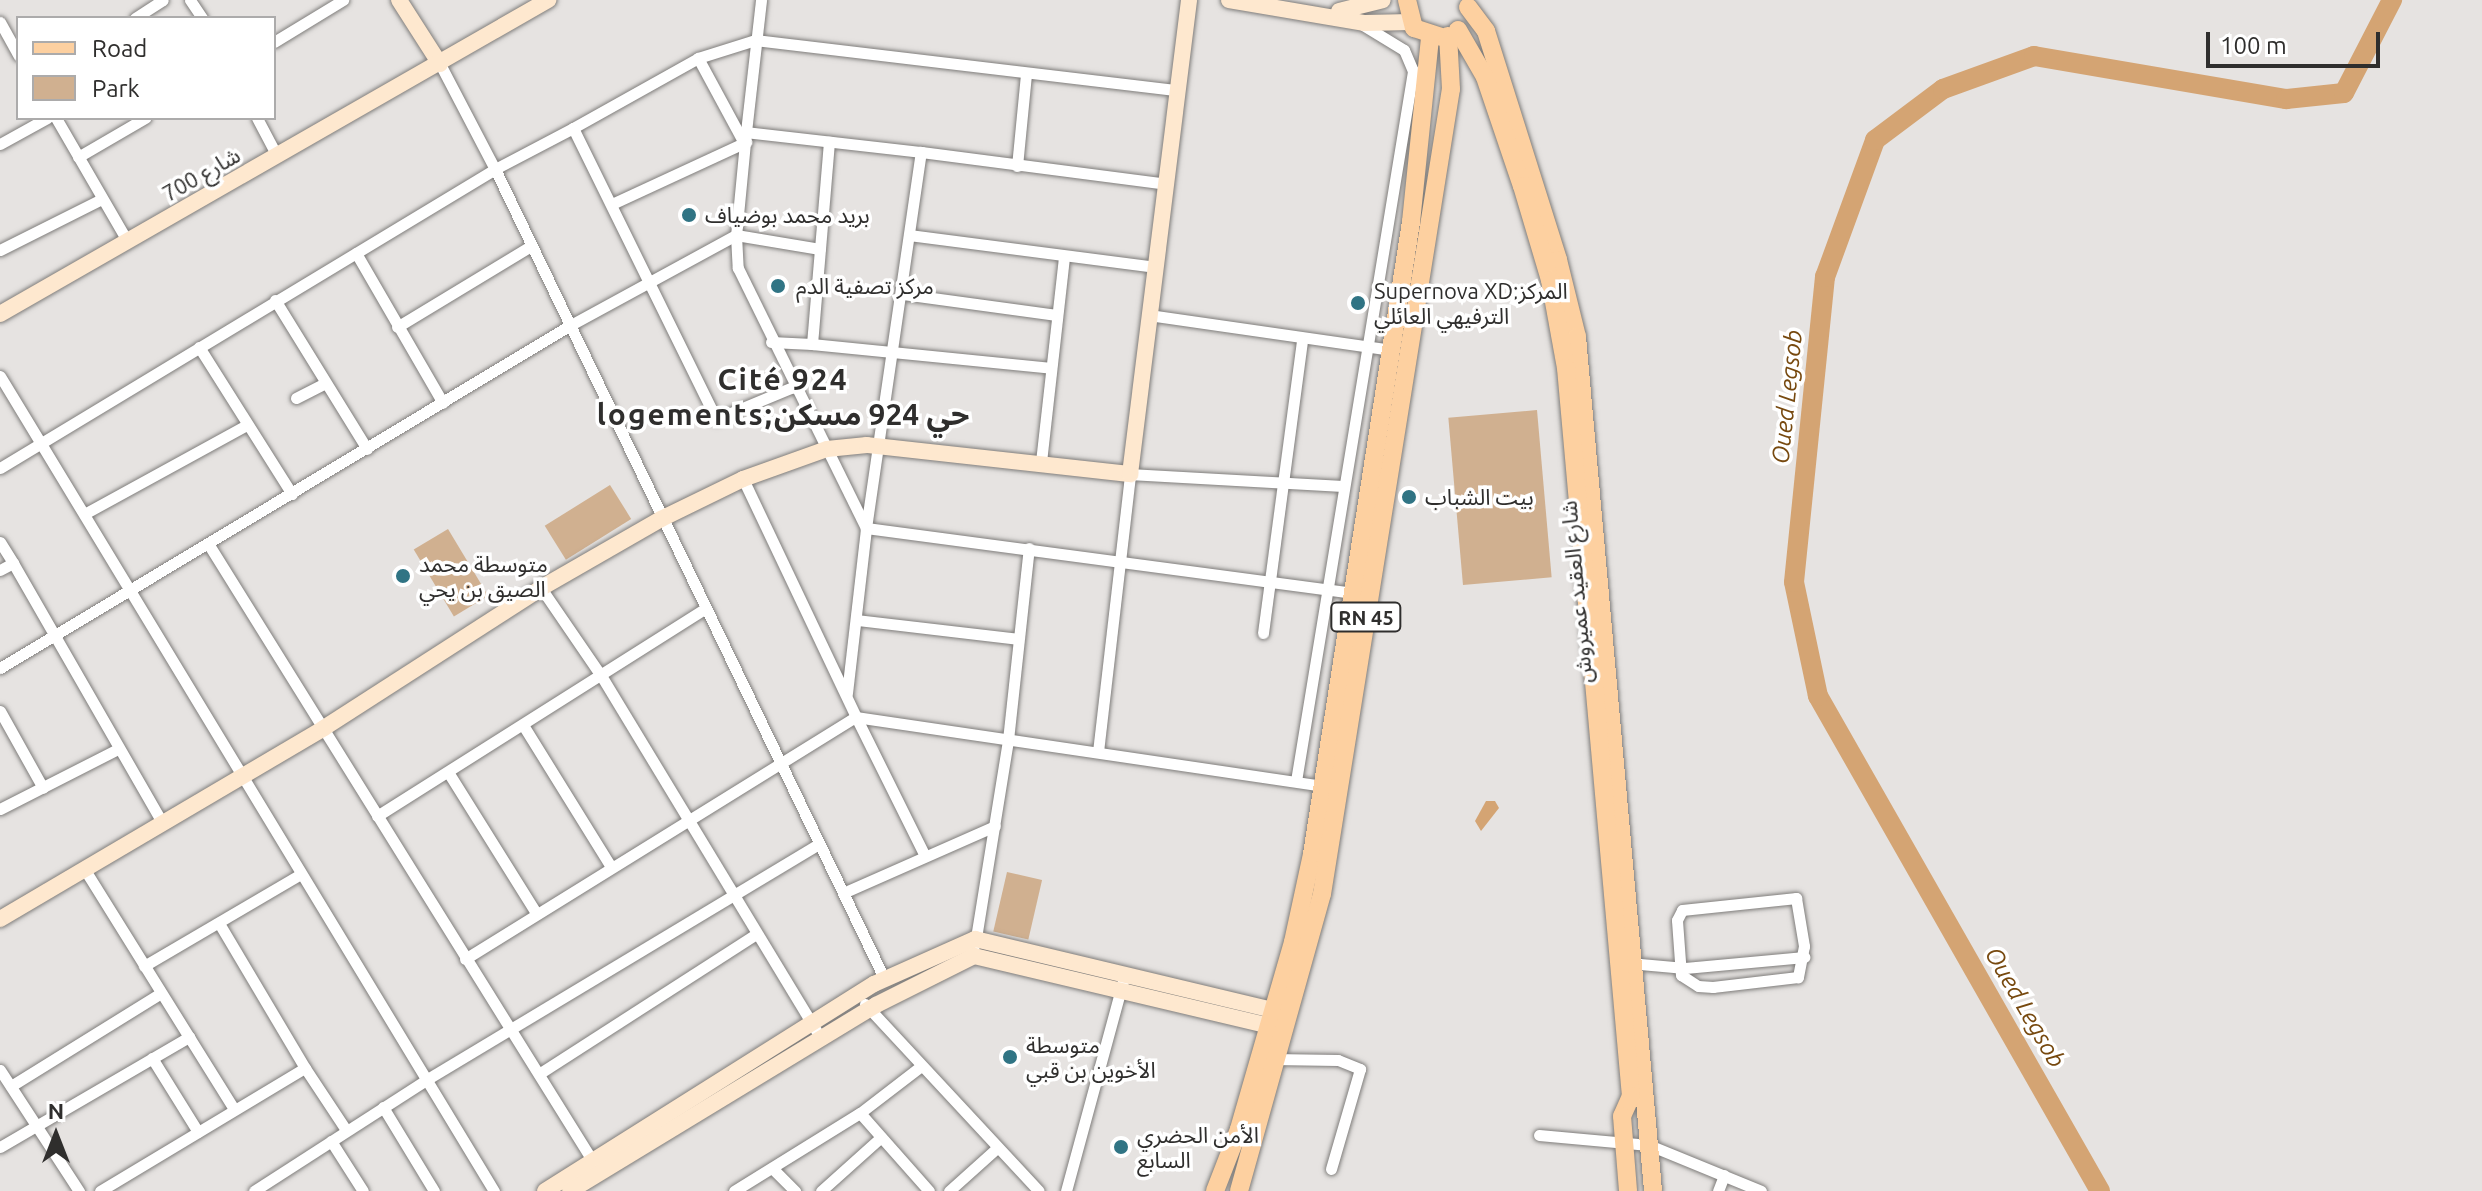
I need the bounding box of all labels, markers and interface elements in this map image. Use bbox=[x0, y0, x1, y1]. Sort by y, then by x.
legend bbox=[16, 16, 276, 120]
scale bar bbox=[2210, 16, 2384, 66]
text: 100 m bbox=[2220, 32, 2287, 59]
text: Road bbox=[92, 35, 147, 62]
text: Park bbox=[92, 75, 140, 102]
street label: شارع 700 bbox=[158, 141, 244, 207]
place label: بريد محمد بوضياف bbox=[705, 202, 870, 228]
marker: بريد محمد بوضياف bbox=[680, 206, 698, 224]
place label: مركز تصفية الدم bbox=[796, 273, 934, 299]
marker: مركز تصفية الدم bbox=[767, 275, 789, 297]
place label: Supernova XD;المركز الترفيهي العائلي bbox=[1374, 277, 1568, 328]
marker: Supernova XD;المركز الترفيهي العائلي bbox=[1349, 294, 1367, 312]
water label: Oued Legsob bbox=[1766, 329, 1808, 465]
district label: Cité 924 logements;حي 924 مسكن bbox=[607, 361, 959, 432]
place label: بيت الشباب bbox=[1425, 484, 1534, 510]
marker: بيت الشباب bbox=[1400, 488, 1418, 506]
street label: شارع العقيد عميروش bbox=[1555, 500, 1597, 684]
place label: متوسطة محمد الصيق بن يحي bbox=[419, 550, 548, 602]
marker: متوسطة محمد الصيق بن يحي bbox=[394, 567, 412, 585]
road number: RN 45 bbox=[1330, 601, 1402, 633]
water label: Oued Legsob bbox=[1979, 942, 2071, 1072]
place label: متوسطة الأخوين بن قبي bbox=[1026, 1031, 1156, 1082]
marker: متوسطة الأخوين بن قبي bbox=[1001, 1048, 1019, 1066]
north arrow bbox=[16, 1095, 96, 1175]
text: N bbox=[48, 1098, 64, 1123]
place label: الأمن الحضري السابع bbox=[1137, 1121, 1259, 1172]
marker: الأمن الحضري السابع bbox=[1112, 1138, 1130, 1156]

